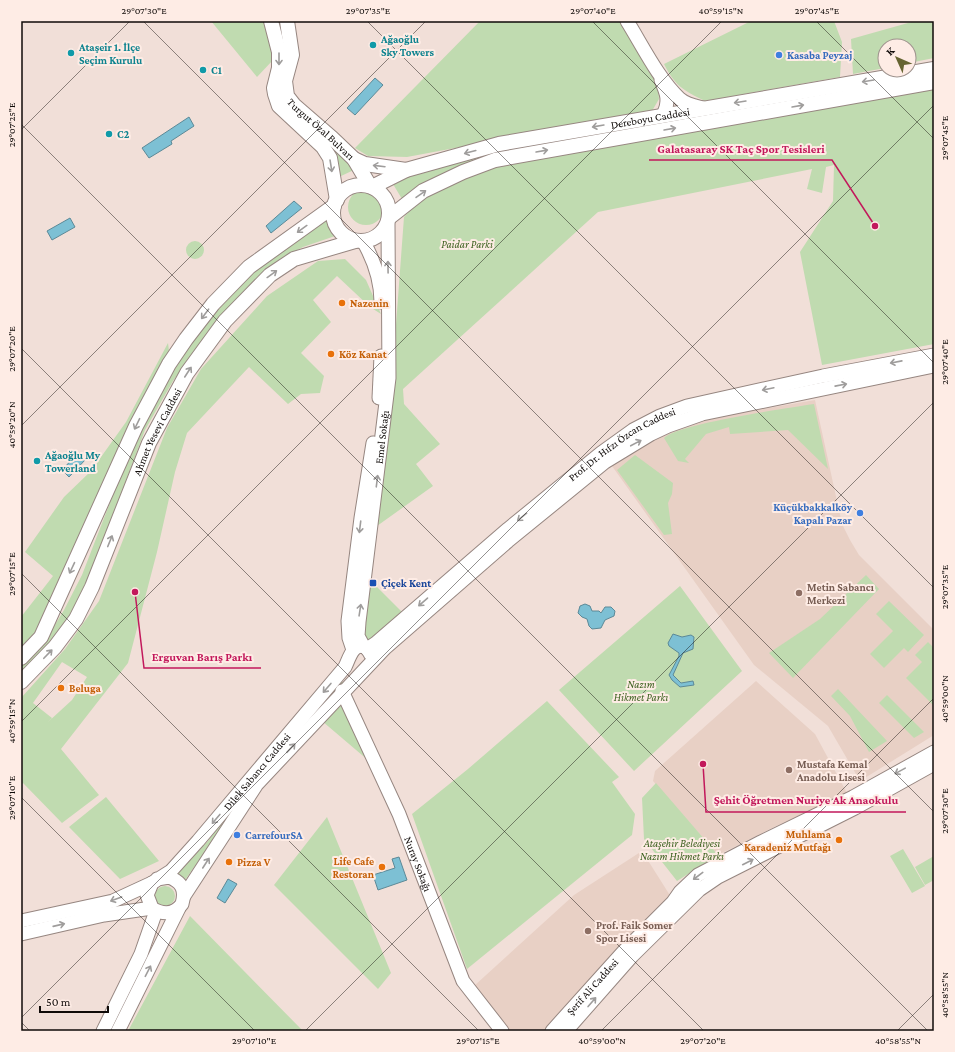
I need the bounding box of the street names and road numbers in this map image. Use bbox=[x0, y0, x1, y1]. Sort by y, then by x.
street label: Turgut Özal Bulvarı bbox=[285, 96, 357, 162]
street label: Dereboyu Caddesi bbox=[610, 105, 691, 131]
street label: Ahmet Yesevi Caddesi bbox=[131, 386, 184, 477]
street label: Prof. Dr. Hıfzı Özcan Caddesi bbox=[566, 405, 677, 483]
street label: Emel Sokağı bbox=[373, 409, 392, 464]
street label: Dilek Sabancı Caddesi bbox=[221, 730, 293, 812]
street label: Nuray Sokağı bbox=[402, 835, 434, 893]
street label: Şerif Ali Caddesi bbox=[564, 956, 621, 1018]

